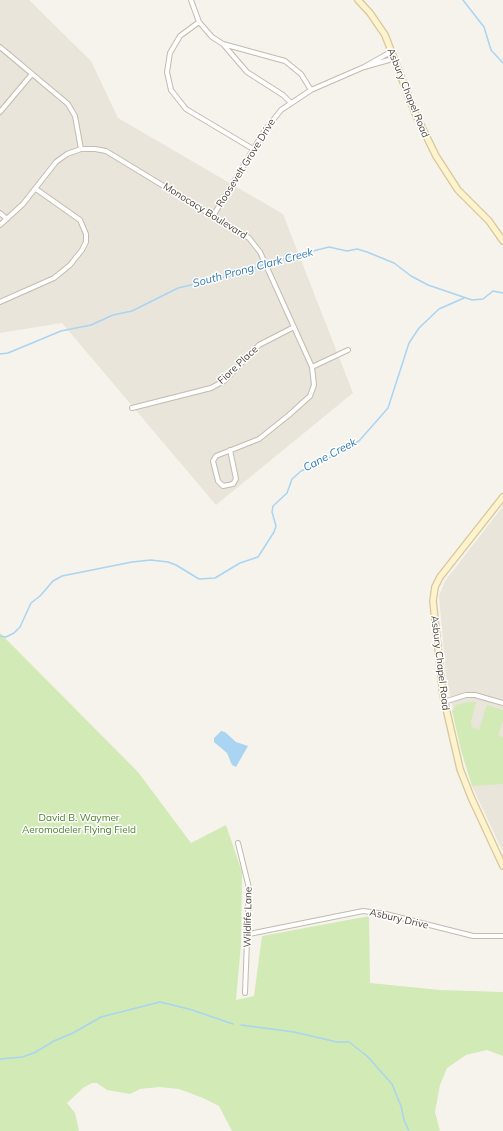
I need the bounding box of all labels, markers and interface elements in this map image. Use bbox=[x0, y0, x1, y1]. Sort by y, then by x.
street label: Asbury Chapel Road bbox=[385, 46, 431, 140]
street label: Roosevelt Grove Drive bbox=[214, 117, 278, 209]
street label: Monocacy Boulevard bbox=[161, 180, 249, 242]
water label: South Prong Clark Creek bbox=[191, 246, 315, 290]
street label: Fiore Place bbox=[215, 343, 261, 387]
water label: Cane Creek bbox=[301, 435, 359, 475]
street label: Asbury Chapel Road bbox=[428, 615, 452, 711]
park label: David B. Waymer Aeromodeler Flying Field bbox=[22, 812, 136, 836]
street label: Wildlife Lane bbox=[241, 887, 255, 947]
street label: Asbury Drive bbox=[368, 906, 430, 932]

